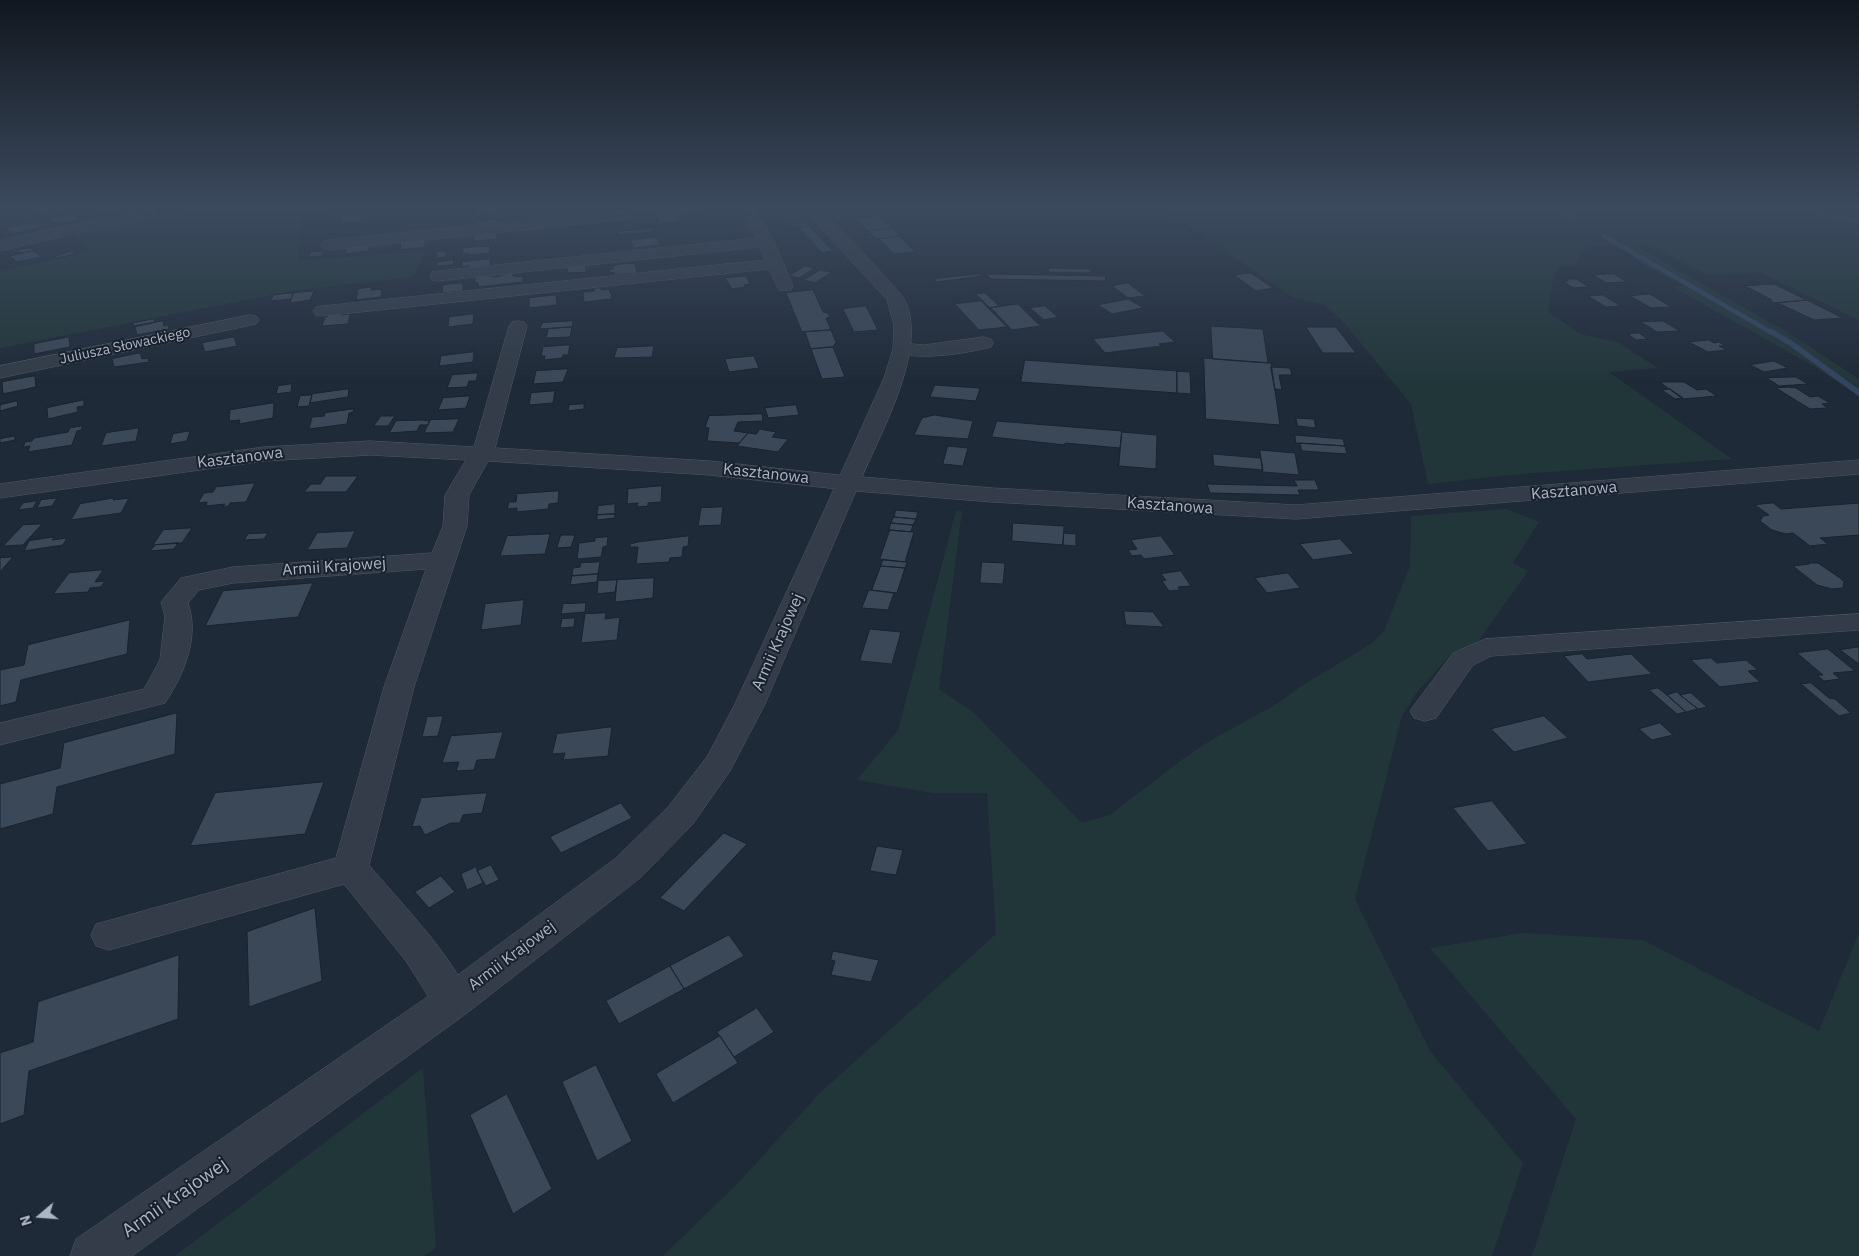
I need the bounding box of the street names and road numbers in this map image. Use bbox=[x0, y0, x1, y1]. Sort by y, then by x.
street label: Juliusza Słowackiego bbox=[58, 324, 192, 368]
street label: Kasztanowa bbox=[196, 443, 284, 473]
street label: Kasztanowa bbox=[722, 460, 810, 488]
street label: Kasztanowa bbox=[1530, 478, 1618, 504]
street label: Kasztanowa bbox=[1126, 493, 1214, 519]
street label: Armii Krajowej bbox=[281, 554, 387, 580]
street label: Armii Krajowej bbox=[748, 591, 808, 693]
street label: Armii Krajowej bbox=[465, 917, 559, 995]
street label: Armii Krajowej bbox=[118, 1153, 232, 1243]

